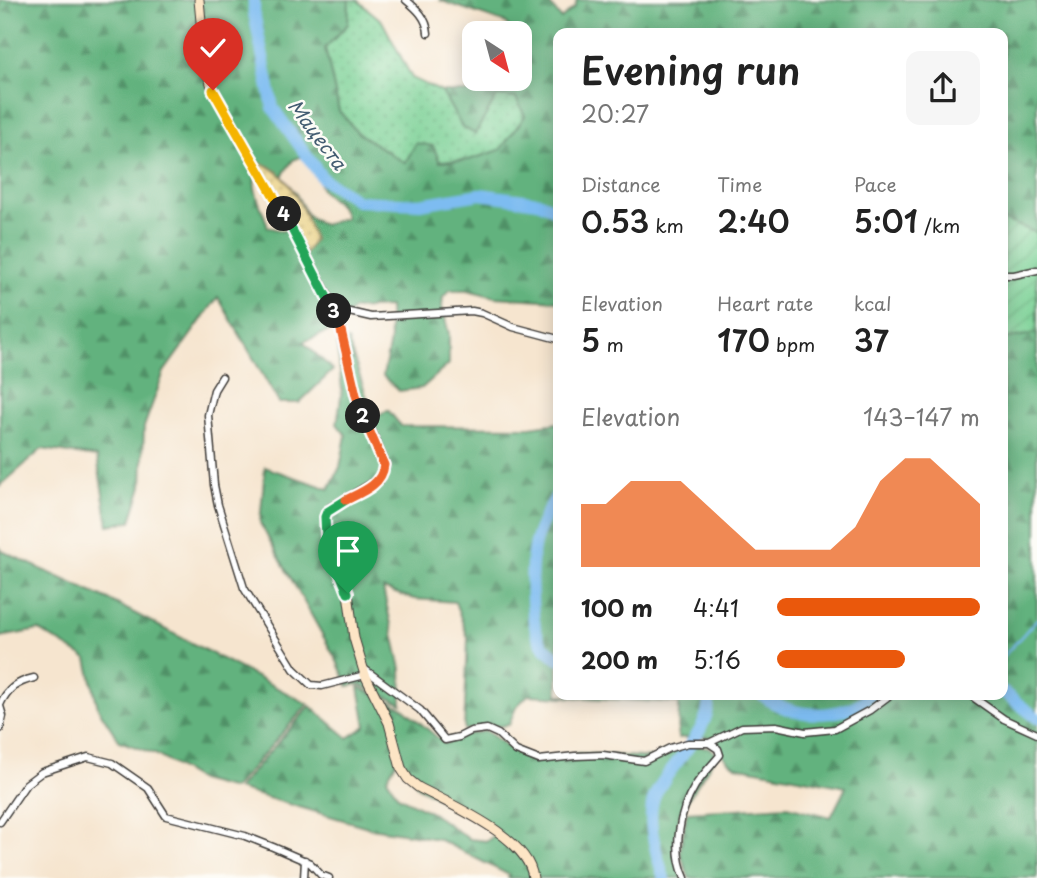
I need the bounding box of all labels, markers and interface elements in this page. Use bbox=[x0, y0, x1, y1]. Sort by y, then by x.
pin bbox=[183, 18, 243, 90]
north arrow bbox=[462, 21, 532, 91]
map controls bbox=[462, 21, 532, 91]
icon: check bbox=[194, 29, 232, 67]
text: Evening run bbox=[581, 41, 800, 98]
button: share bbox=[906, 51, 980, 125]
water label: Мацеста bbox=[282, 93, 355, 176]
text: 20:27 bbox=[581, 96, 649, 131]
text: Distance bbox=[581, 170, 661, 198]
text: Time bbox=[717, 170, 762, 198]
text: Pace bbox=[854, 170, 897, 198]
pin: 4 bbox=[266, 196, 302, 232]
text: 0.53 bbox=[581, 198, 649, 243]
text: 2:40 bbox=[717, 198, 790, 243]
text: 5:01 bbox=[854, 198, 918, 243]
text: 4 bbox=[277, 199, 290, 227]
text: km bbox=[649, 211, 684, 239]
text: /km bbox=[918, 211, 960, 239]
text: Elevation bbox=[581, 289, 663, 317]
text: Heart rate bbox=[717, 289, 813, 317]
text: kcal bbox=[854, 289, 892, 317]
pin: 3 bbox=[316, 294, 352, 328]
text: 3 bbox=[327, 296, 340, 324]
text: 5 bbox=[581, 317, 600, 362]
text: 170 bbox=[717, 317, 770, 362]
text: 37 bbox=[854, 317, 889, 362]
text: m bbox=[600, 330, 624, 358]
text: bpm bbox=[770, 330, 815, 358]
pin: 2 bbox=[346, 398, 380, 434]
text: Elevation bbox=[581, 399, 680, 434]
text: 143–147 m bbox=[863, 399, 980, 434]
text: 2 bbox=[356, 401, 369, 429]
pin bbox=[318, 521, 378, 593]
icon: arrive bbox=[329, 532, 367, 570]
text: 100 m bbox=[581, 590, 653, 625]
text: 4:41 bbox=[693, 590, 739, 625]
text: 200 m bbox=[581, 642, 658, 677]
text: 5:16 bbox=[693, 642, 741, 677]

